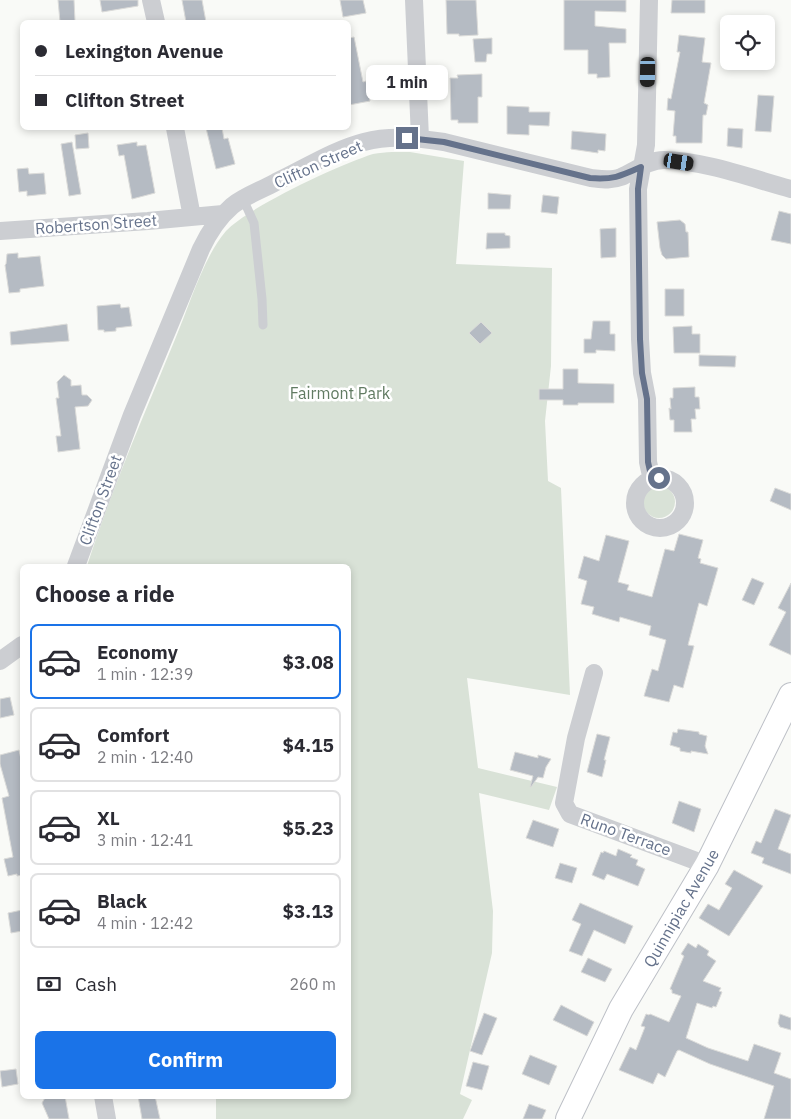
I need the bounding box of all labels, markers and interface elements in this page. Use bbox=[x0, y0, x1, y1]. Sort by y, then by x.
map controls bbox=[720, 15, 775, 70]
button: locate bbox=[720, 15, 775, 70]
text: Lexington Avenue bbox=[65, 39, 223, 63]
car bbox=[640, 57, 655, 87]
callout: 1 min bbox=[366, 66, 448, 100]
text: 1 min bbox=[386, 72, 428, 92]
text: Clifton Street bbox=[65, 88, 184, 112]
route end bbox=[396, 127, 418, 149]
street label: Clifton Street bbox=[271, 136, 365, 192]
car bbox=[663, 152, 694, 172]
street label: Robertson Street bbox=[34, 210, 158, 238]
park label: Fairmont Park bbox=[290, 383, 391, 403]
street label: Clifton Street bbox=[74, 452, 126, 548]
route start bbox=[648, 467, 670, 489]
text: Choose a ride bbox=[35, 579, 175, 608]
icon: car bbox=[37, 639, 82, 684]
text: Economy bbox=[97, 640, 178, 664]
text: $3.08 bbox=[282, 650, 334, 674]
text: 1 min · 12:39 bbox=[97, 664, 193, 684]
icon: car bbox=[37, 722, 82, 767]
text: Comfort bbox=[97, 723, 170, 747]
text: $4.15 bbox=[282, 733, 334, 757]
text: 2 min · 12:40 bbox=[97, 747, 193, 767]
icon: car bbox=[37, 805, 82, 850]
text: XL bbox=[97, 806, 120, 830]
street label: Runo Terrace bbox=[578, 808, 674, 860]
text: $5.23 bbox=[282, 816, 334, 840]
text: 3 min · 12:41 bbox=[97, 830, 193, 850]
street label: Quinnipiac Avenue bbox=[639, 845, 723, 971]
icon: car bbox=[37, 888, 82, 933]
text: Black bbox=[97, 889, 147, 913]
text: $3.13 bbox=[282, 899, 334, 923]
text: 4 min · 12:42 bbox=[97, 913, 193, 933]
icon: cash bbox=[35, 970, 63, 998]
text: Cash bbox=[75, 972, 117, 996]
text: 260 m bbox=[289, 974, 336, 994]
button: Confirm bbox=[35, 1031, 336, 1089]

